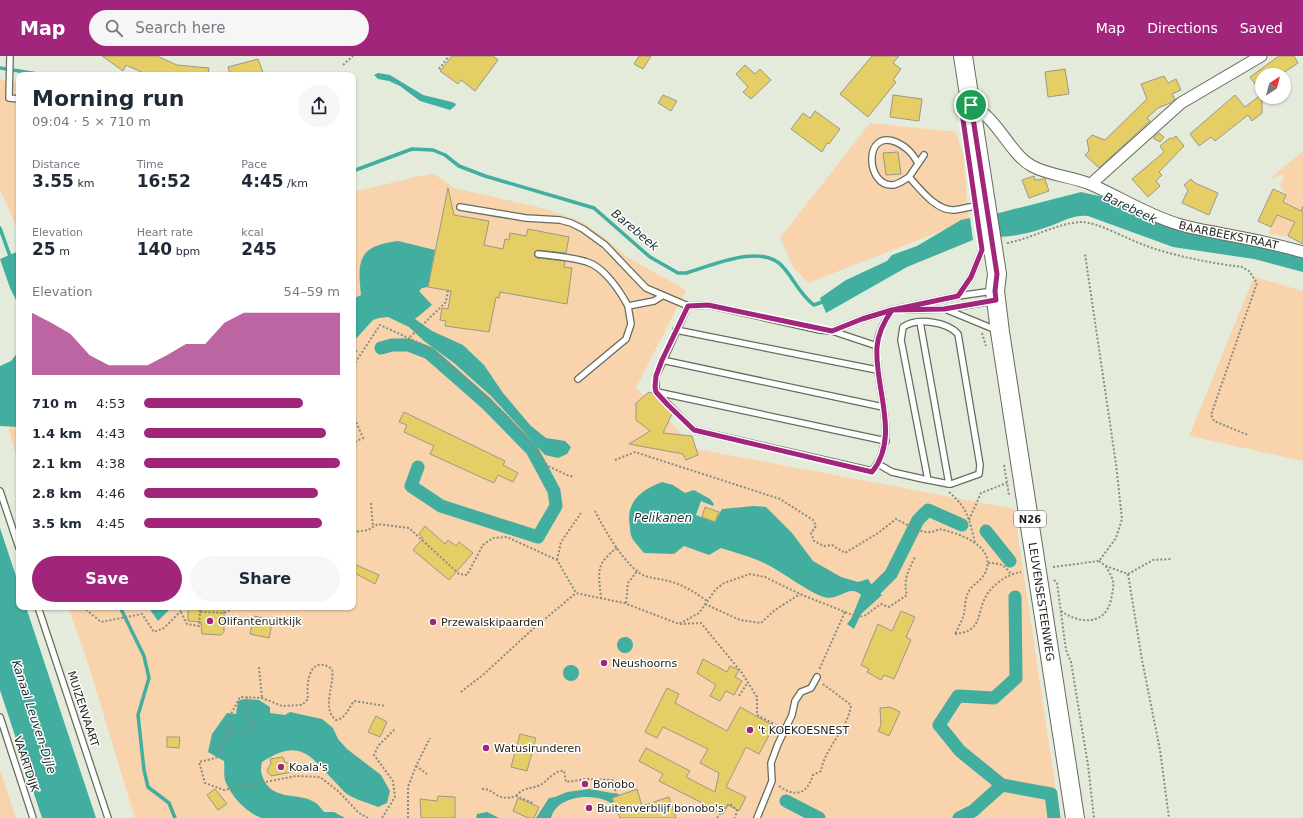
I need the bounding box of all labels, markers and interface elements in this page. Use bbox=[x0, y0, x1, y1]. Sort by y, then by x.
search box bbox=[89, 10, 369, 46]
text: Map bbox=[20, 17, 65, 39]
icon: search bbox=[103, 17, 125, 39]
text: Search here bbox=[135, 19, 225, 37]
text: Map bbox=[1096, 20, 1125, 36]
text: Directions bbox=[1147, 20, 1218, 36]
text: Saved bbox=[1240, 20, 1283, 36]
north arrow bbox=[1255, 68, 1291, 104]
map controls bbox=[1255, 68, 1291, 104]
button: share bbox=[298, 85, 340, 127]
text: Morning run bbox=[32, 86, 184, 111]
pin bbox=[954, 88, 988, 122]
icon: arrive bbox=[960, 94, 982, 116]
text: 09:04 · 5 × 710 m bbox=[32, 114, 151, 129]
text: Distance bbox=[32, 158, 80, 171]
text: Time bbox=[137, 158, 164, 171]
text: Pace bbox=[241, 158, 267, 171]
text: 3.55 bbox=[32, 171, 74, 191]
text: 16:52 bbox=[137, 171, 191, 191]
text: 4:45 bbox=[241, 171, 284, 191]
text: km bbox=[74, 177, 95, 190]
text: /km bbox=[284, 177, 308, 190]
water label: Barebeek bbox=[1101, 190, 1160, 227]
water label: Barebeek bbox=[609, 206, 662, 254]
street label: BAARBEEKSTRAAT bbox=[1177, 218, 1280, 252]
text: Elevation bbox=[32, 226, 83, 239]
text: Heart rate bbox=[137, 226, 193, 239]
text: kcal bbox=[241, 226, 264, 239]
text: 25 bbox=[32, 239, 56, 259]
text: 140 bbox=[137, 239, 172, 259]
text: 245 bbox=[241, 239, 277, 259]
text: m bbox=[56, 245, 70, 258]
text: bpm bbox=[172, 245, 200, 258]
text: Elevation bbox=[32, 284, 92, 299]
text: 54–59 m bbox=[284, 284, 340, 299]
text: 710 m bbox=[32, 396, 77, 411]
text: 4:53 bbox=[96, 396, 125, 411]
text: 1.4 km bbox=[32, 426, 82, 441]
text: 4:43 bbox=[96, 426, 125, 441]
text: 2.1 km bbox=[32, 456, 82, 471]
text: 4:38 bbox=[96, 456, 125, 471]
text: 2.8 km bbox=[32, 486, 82, 501]
text: 4:46 bbox=[96, 486, 125, 501]
water label: Pelikanen bbox=[634, 511, 692, 525]
road number: N26 bbox=[1014, 511, 1046, 527]
text: 3.5 km bbox=[32, 516, 82, 531]
text: 4:45 bbox=[96, 516, 125, 531]
street label: LEUVENSESTEENWEG bbox=[1026, 541, 1057, 662]
button: Save bbox=[32, 556, 182, 602]
button: Share bbox=[190, 556, 340, 602]
place label: Olifantenuitkijk bbox=[218, 615, 302, 628]
marker: Olifantenuitkijk bbox=[205, 616, 215, 626]
place label: Przewalskipaarden bbox=[441, 616, 544, 629]
marker: Przewalskipaarden bbox=[428, 617, 438, 627]
place label: Neushoorns bbox=[612, 657, 677, 670]
water label: Kanaal Leuven-Dijle bbox=[9, 658, 59, 776]
marker: Neushoorns bbox=[599, 658, 609, 668]
street label: MUIZENVAART bbox=[65, 669, 102, 749]
place label: 't KOEKOESNEST bbox=[758, 724, 849, 737]
marker: 't KOEKOESNEST bbox=[745, 725, 755, 735]
street label: VAARTDIJK bbox=[11, 734, 41, 794]
place label: Watusirunderen bbox=[494, 742, 581, 755]
marker: Watusirunderen bbox=[481, 743, 491, 753]
place label: Koala's bbox=[289, 761, 328, 774]
marker: Koala's bbox=[276, 762, 286, 772]
place label: Bonobo bbox=[593, 778, 635, 791]
marker: Bonobo bbox=[580, 779, 590, 789]
place label: Buitenverblijf bonobo's bbox=[597, 802, 724, 815]
marker: Buitenverblijf bonobo's bbox=[584, 803, 594, 813]

